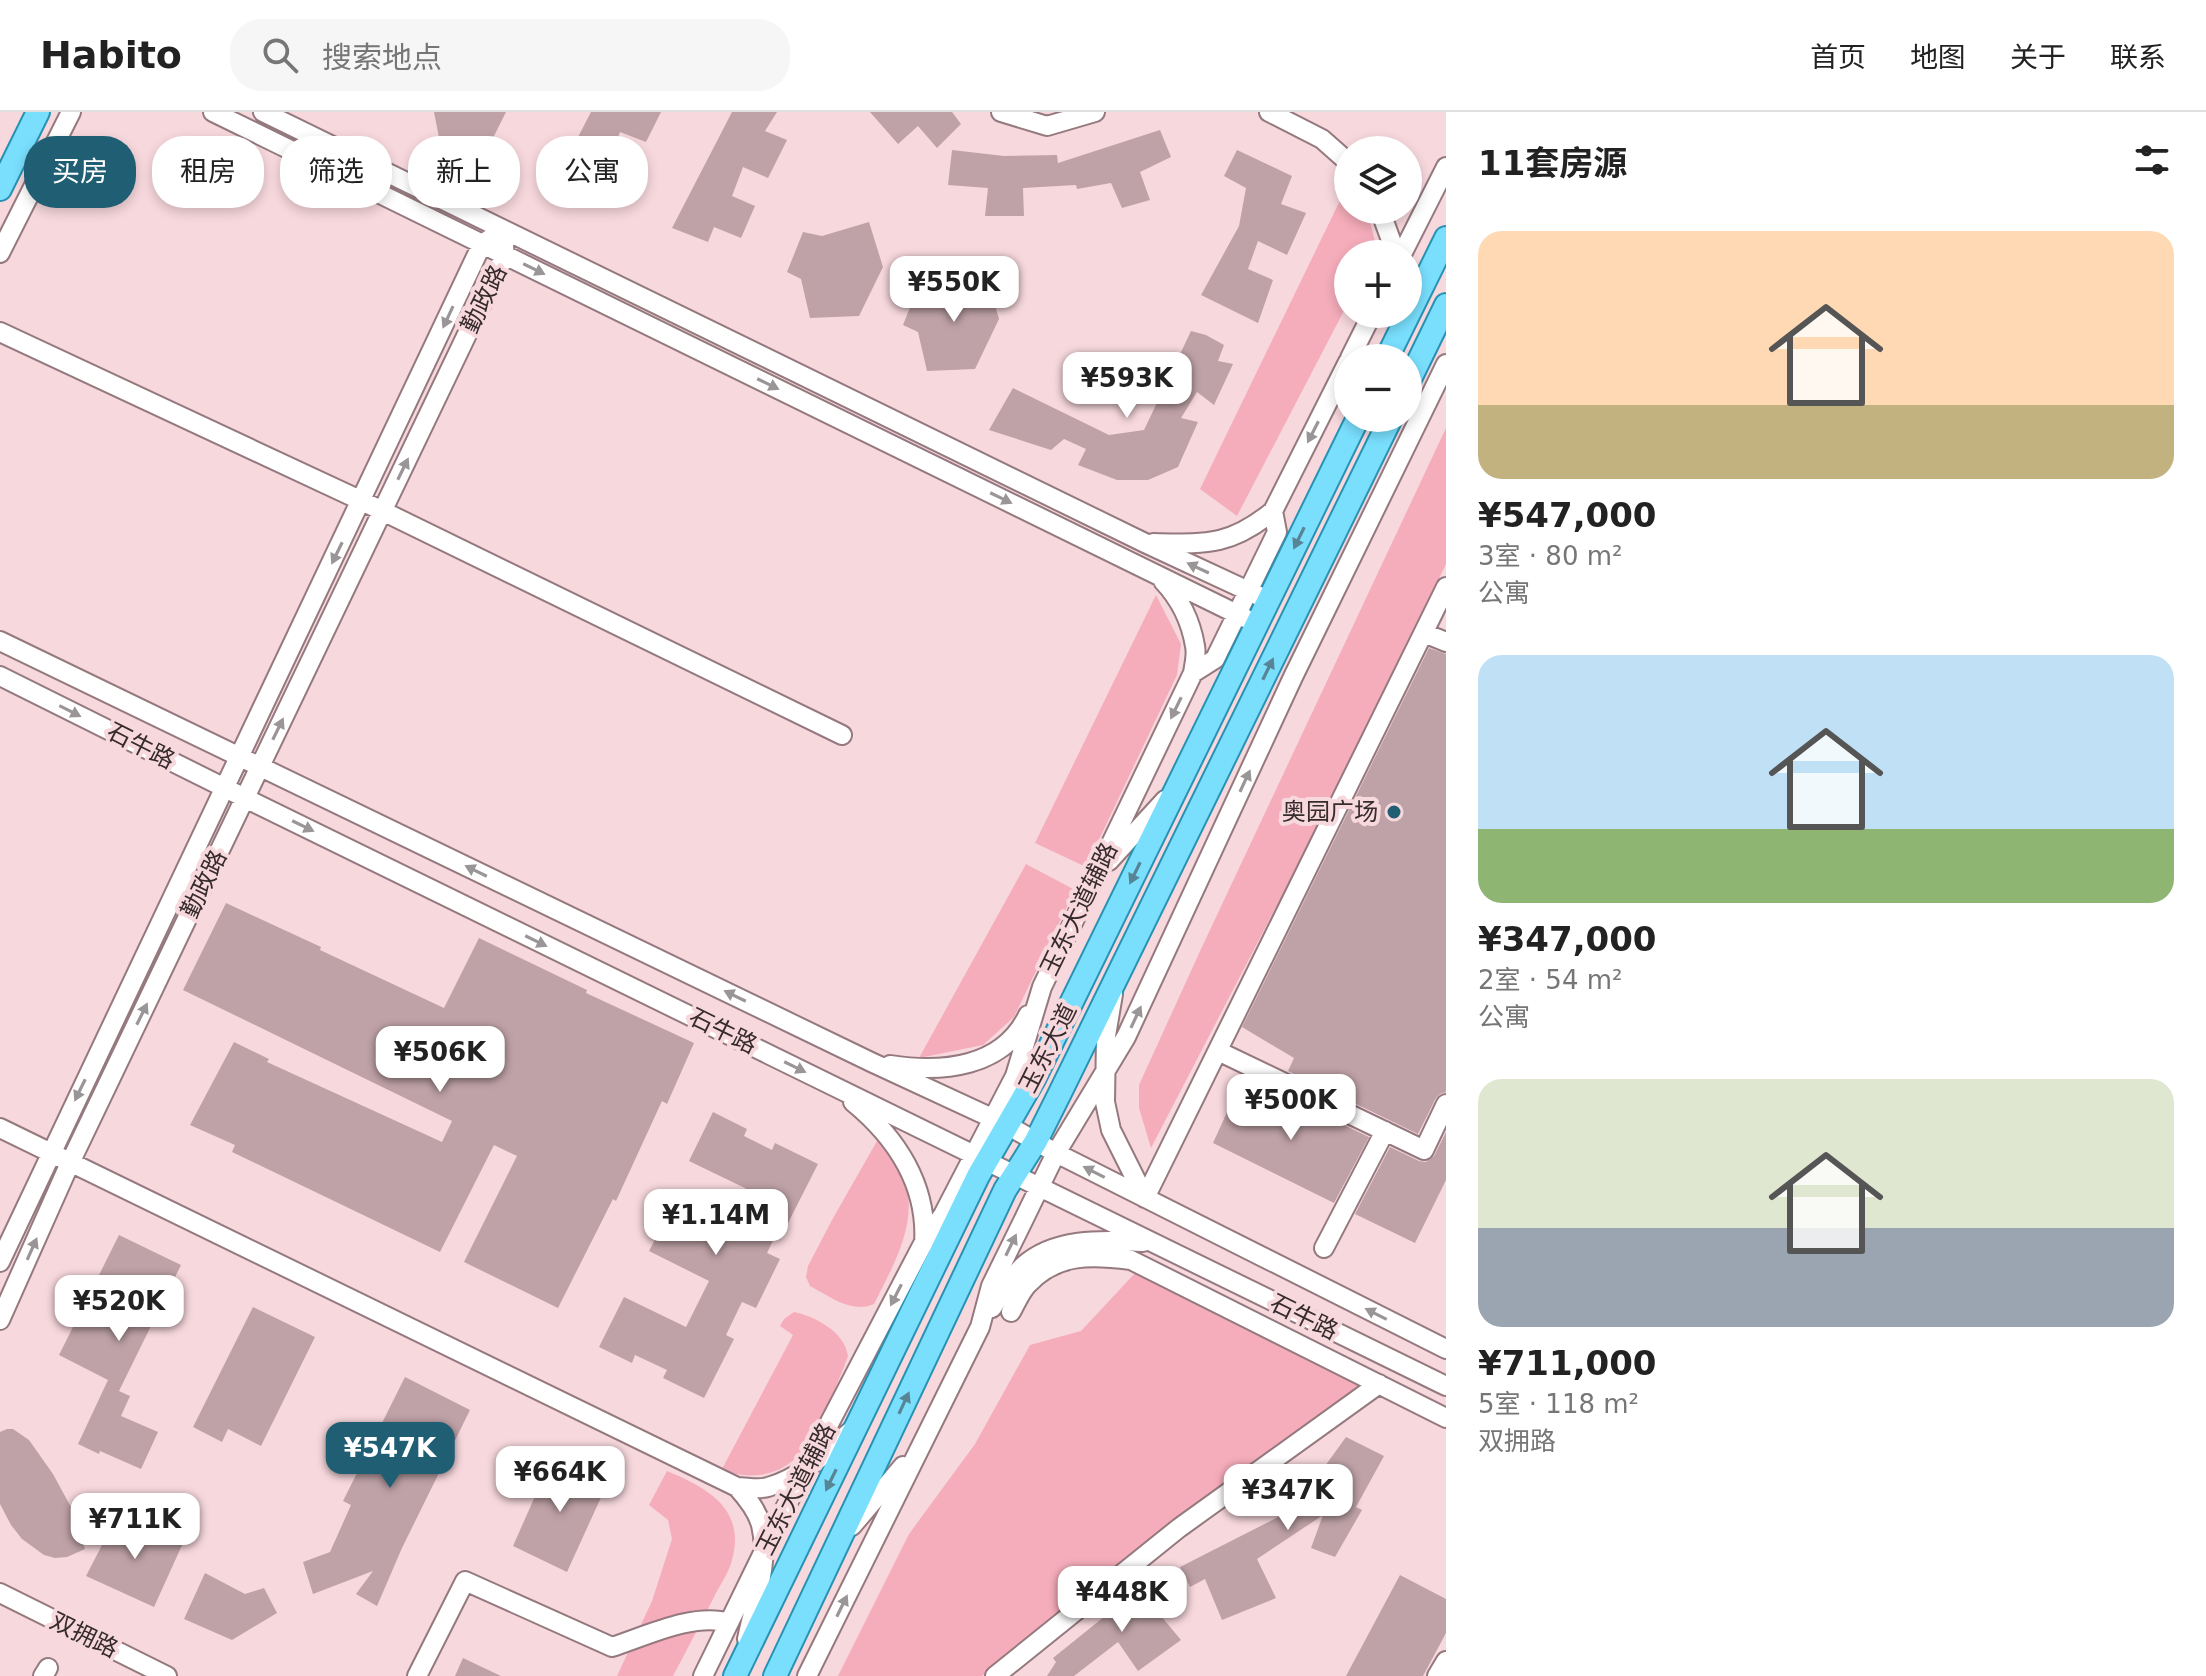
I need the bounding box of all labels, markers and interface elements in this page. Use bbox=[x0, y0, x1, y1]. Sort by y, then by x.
search box bbox=[230, 19, 790, 91]
text: Habito bbox=[40, 33, 182, 77]
icon: search bbox=[258, 33, 302, 77]
text: 搜索地点 bbox=[322, 40, 442, 75]
text: 首页 bbox=[1810, 41, 1866, 74]
text: 地图 bbox=[1910, 41, 1966, 74]
text: 关于 bbox=[2010, 41, 2066, 74]
text: 联系 bbox=[2110, 41, 2166, 74]
chip: 买房 bbox=[24, 136, 136, 208]
chip: 租房 bbox=[152, 136, 264, 208]
chip: 筛选 bbox=[280, 136, 392, 208]
chip: 新上 bbox=[408, 136, 520, 208]
chip: 公寓 bbox=[536, 136, 648, 208]
map controls bbox=[1334, 136, 1422, 432]
button: layers bbox=[1334, 136, 1422, 224]
icon: filters bbox=[2130, 138, 2174, 182]
text: 11套房源 bbox=[1478, 143, 1627, 183]
button: + bbox=[1334, 240, 1422, 328]
pin: ¥550K bbox=[898, 256, 1010, 324]
street label: 勤政路 bbox=[456, 261, 512, 337]
one-way arrow bbox=[523, 263, 546, 276]
text: ¥550K bbox=[908, 267, 1000, 297]
icon: home bbox=[1754, 283, 1898, 427]
one-way arrow bbox=[441, 306, 455, 329]
button: − bbox=[1334, 344, 1422, 432]
pin: ¥593K bbox=[1071, 352, 1183, 420]
text: ¥593K bbox=[1081, 363, 1173, 393]
one-way arrow bbox=[756, 377, 779, 391]
one-way arrow bbox=[1306, 421, 1320, 444]
one-way arrow bbox=[396, 457, 410, 480]
one-way arrow bbox=[990, 491, 1013, 505]
text: ¥547,000 bbox=[1478, 495, 1657, 535]
one-way arrow bbox=[1292, 527, 1306, 550]
one-way arrow bbox=[330, 541, 344, 564]
text: 3室 · 80 m² bbox=[1478, 541, 1622, 571]
one-way arrow bbox=[1186, 561, 1209, 575]
text: 公寓 bbox=[1478, 578, 1530, 608]
one-way arrow bbox=[1261, 657, 1275, 680]
one-way arrow bbox=[1169, 697, 1183, 720]
one-way arrow bbox=[58, 704, 81, 717]
icon: home bbox=[1754, 707, 1898, 851]
street label: 石牛路 bbox=[103, 717, 179, 775]
one-way arrow bbox=[271, 717, 285, 740]
one-way arrow bbox=[1238, 769, 1252, 792]
place label: 奥园广场 bbox=[1282, 798, 1378, 826]
marker: 奥园广场 bbox=[1385, 803, 1403, 821]
one-way arrow bbox=[291, 819, 314, 833]
street label: 玉东大道辅路 bbox=[1035, 838, 1123, 980]
street label: 勤政路 bbox=[176, 846, 232, 922]
one-way arrow bbox=[1129, 861, 1142, 884]
one-way arrow bbox=[464, 865, 487, 878]
text: ¥347,000 bbox=[1478, 919, 1657, 959]
one-way arrow bbox=[525, 934, 548, 947]
text: 2室 · 54 m² bbox=[1478, 965, 1622, 995]
one-way arrow bbox=[723, 989, 747, 1003]
street label: 玉东大道 bbox=[1014, 999, 1082, 1097]
one-way arrow bbox=[135, 1002, 149, 1025]
text: 公寓 bbox=[1478, 1002, 1530, 1032]
street label: 石牛路 bbox=[685, 1003, 761, 1059]
one-way arrow bbox=[1129, 1005, 1142, 1028]
pin: ¥506K bbox=[384, 1026, 496, 1094]
text: ¥506K bbox=[394, 1037, 486, 1067]
one-way arrow bbox=[783, 1060, 807, 1074]
pin: ¥500K bbox=[1235, 1074, 1347, 1142]
one-way arrow bbox=[73, 1079, 87, 1102]
text: ¥500K bbox=[1245, 1085, 1337, 1115]
icon: home bbox=[1754, 1131, 1898, 1275]
one-way arrow bbox=[1083, 1165, 1106, 1179]
pin: ¥1.14M bbox=[651, 1189, 781, 1257]
text: ¥1.14M bbox=[662, 1200, 770, 1230]
one-way arrow bbox=[1004, 1233, 1018, 1256]
one-way arrow bbox=[25, 1237, 39, 1261]
pin: ¥520K bbox=[63, 1275, 175, 1343]
one-way arrow bbox=[890, 1284, 903, 1307]
text: ¥520K bbox=[73, 1286, 165, 1316]
street label: 石牛路 bbox=[1266, 1289, 1342, 1345]
one-way arrow bbox=[1365, 1308, 1388, 1321]
text: ¥711,000 bbox=[1478, 1343, 1657, 1383]
text: 5室 · 118 m² bbox=[1478, 1389, 1639, 1419]
one-way arrow bbox=[897, 1391, 911, 1415]
street label: 玉东大道辅路 bbox=[751, 1418, 841, 1560]
pin: ¥547K bbox=[334, 1422, 446, 1490]
text: 双拥路 bbox=[1478, 1426, 1556, 1456]
text: ¥547K bbox=[344, 1433, 436, 1463]
pin: ¥664K bbox=[504, 1446, 616, 1514]
text: ¥664K bbox=[514, 1457, 606, 1487]
pin: ¥347K bbox=[1232, 1464, 1344, 1532]
one-way arrow bbox=[824, 1469, 837, 1492]
text: ¥347K bbox=[1242, 1475, 1334, 1505]
pin: ¥711K bbox=[79, 1493, 191, 1561]
text: ¥711K bbox=[89, 1504, 181, 1534]
pin: ¥448K bbox=[1066, 1566, 1178, 1634]
text: ¥448K bbox=[1076, 1577, 1168, 1607]
one-way arrow bbox=[835, 1595, 849, 1618]
street label: 双拥路 bbox=[46, 1607, 122, 1663]

